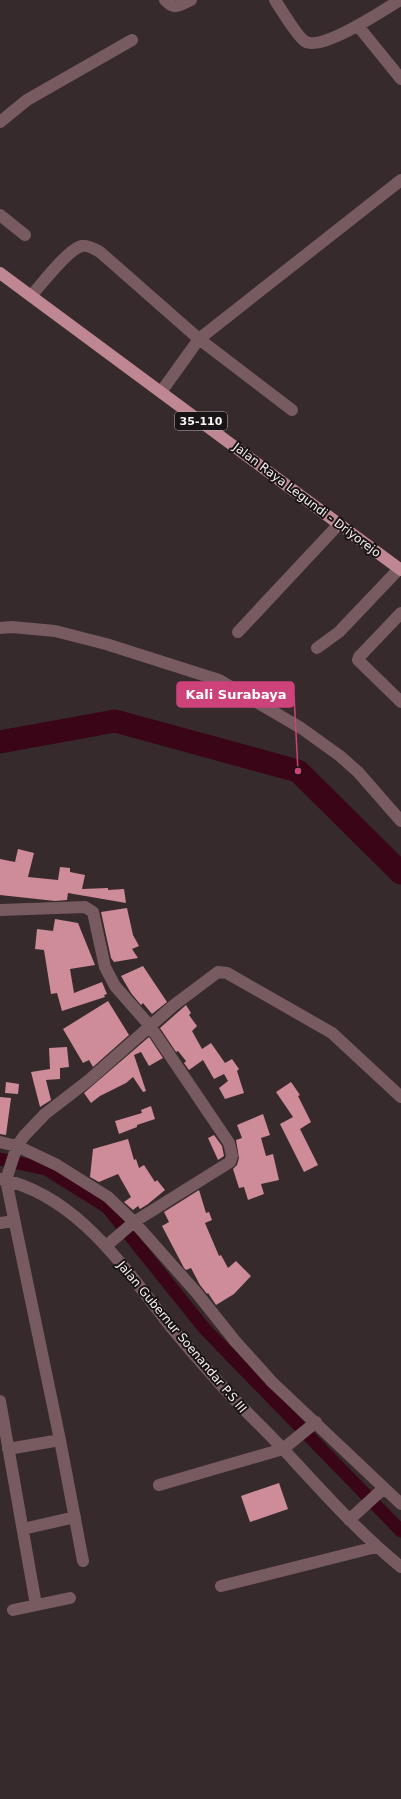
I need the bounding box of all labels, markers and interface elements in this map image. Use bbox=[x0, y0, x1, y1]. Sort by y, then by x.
road number: 35-110 bbox=[175, 412, 227, 430]
street label: Jalan Raya Legundi - Driyorejo bbox=[230, 439, 383, 560]
callout: Kali Surabaya bbox=[177, 682, 294, 707]
text: Kali Surabaya bbox=[185, 687, 287, 702]
street label: Jalan Gubernur Soenandar P.S III bbox=[114, 1258, 250, 1416]

